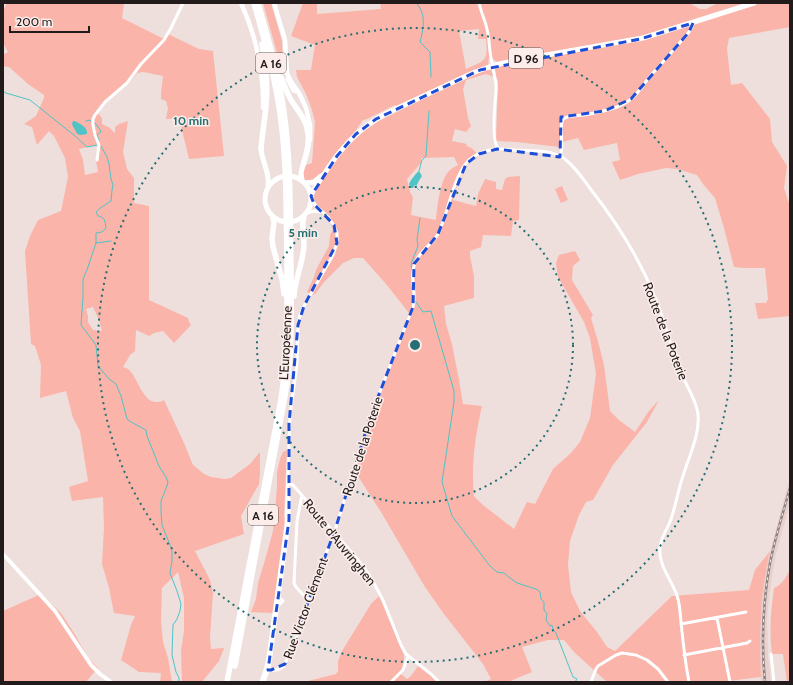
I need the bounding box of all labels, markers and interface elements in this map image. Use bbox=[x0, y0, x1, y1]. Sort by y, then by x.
scale bar bbox=[10, 8, 89, 34]
text: 200 m bbox=[16, 14, 52, 29]
road number: D 96 bbox=[509, 48, 543, 68]
road number: A 16 bbox=[256, 53, 286, 73]
text: 10 min bbox=[173, 113, 209, 128]
text: 5 min bbox=[288, 225, 318, 240]
street label: Route de la Poterie bbox=[640, 280, 692, 382]
street label: L'Européenne bbox=[275, 305, 295, 380]
centre of rings bbox=[408, 338, 422, 352]
street label: Route de la Poterie bbox=[338, 394, 386, 498]
street label: Route d'Auvringhen bbox=[300, 495, 380, 589]
road number: A 16 bbox=[248, 505, 278, 525]
street label: Rue Victor Clément bbox=[279, 554, 331, 661]

